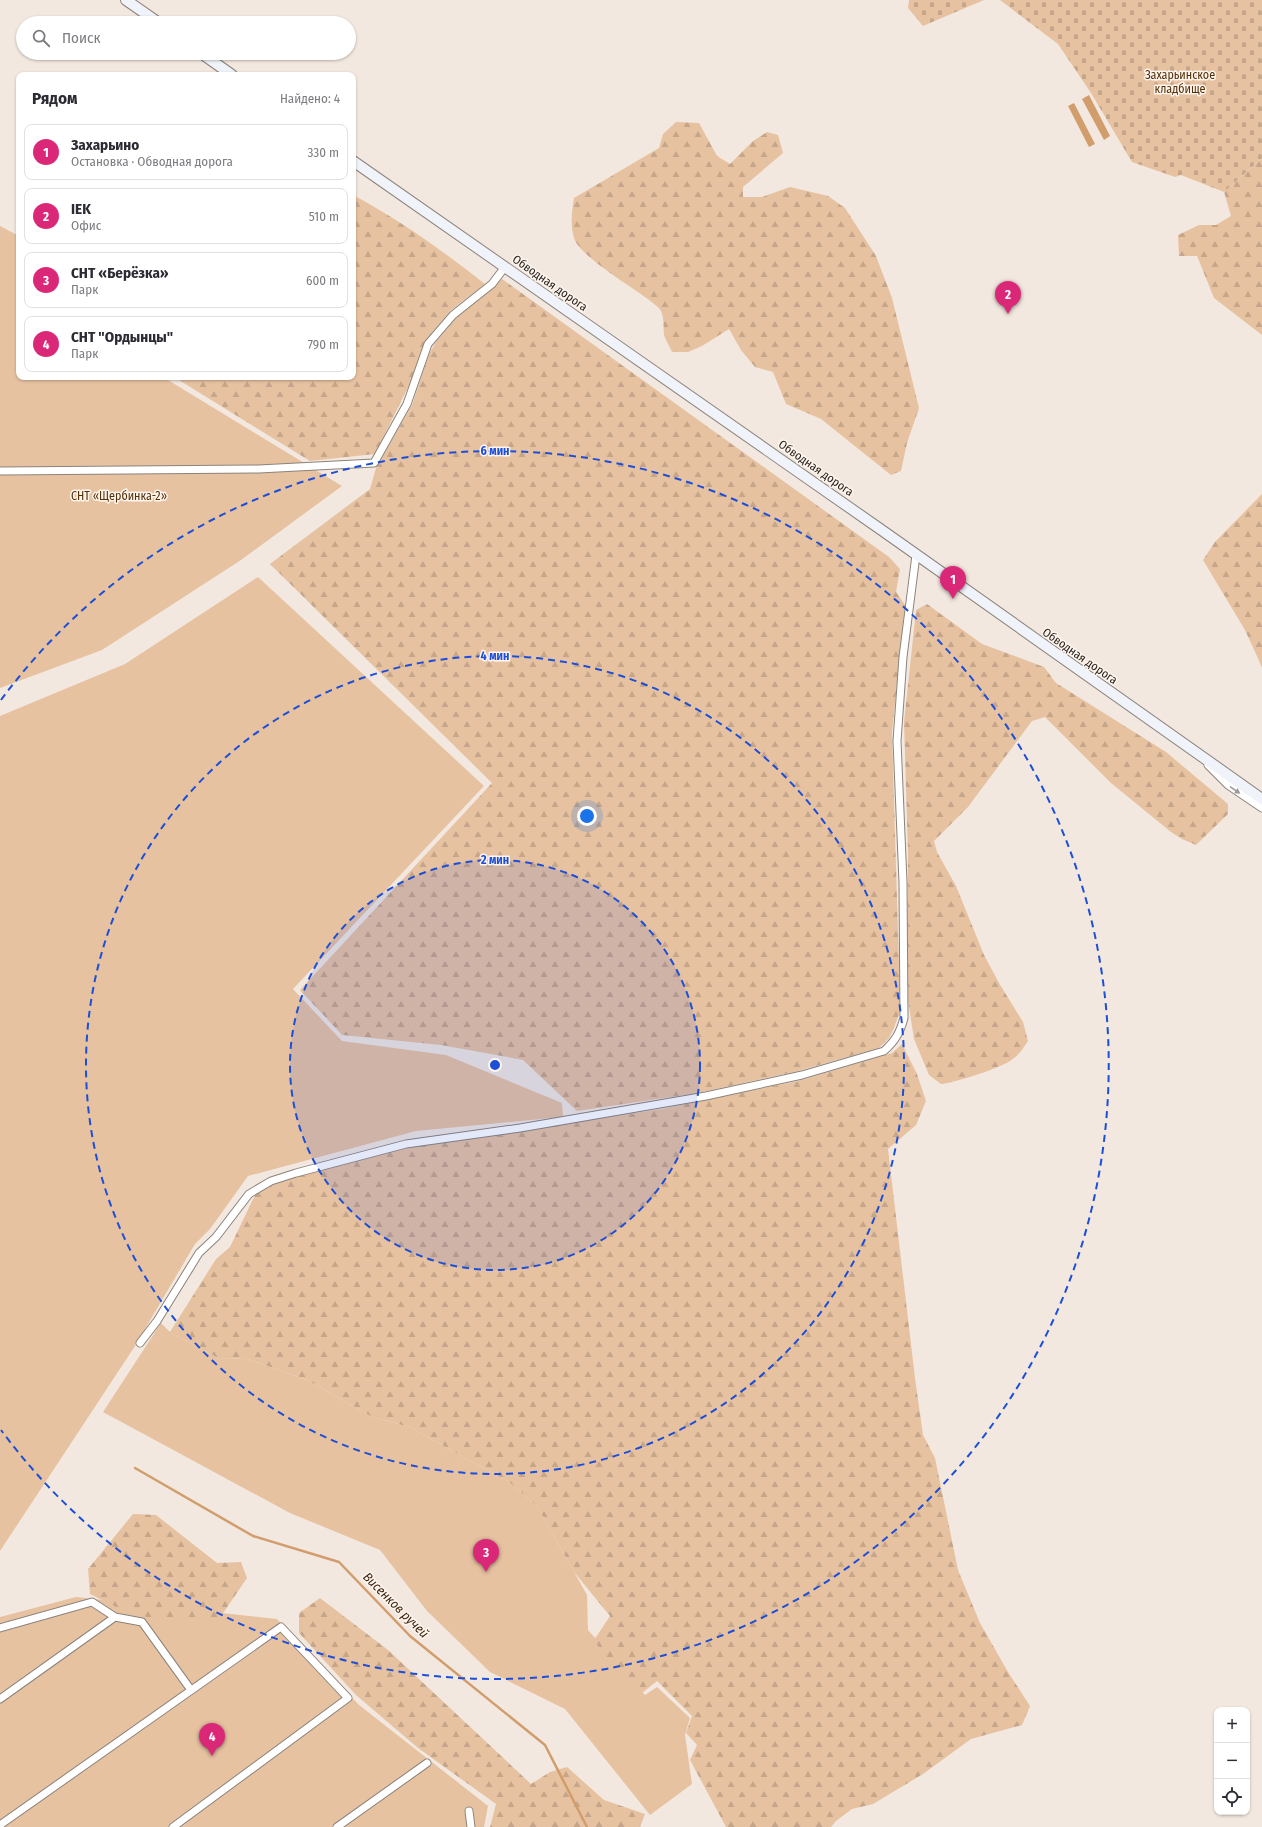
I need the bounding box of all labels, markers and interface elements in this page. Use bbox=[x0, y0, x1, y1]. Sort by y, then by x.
search box bbox=[16, 16, 356, 60]
icon: search bbox=[30, 27, 52, 49]
text: Поиск bbox=[62, 29, 100, 47]
park label: Захарьинское кладбище bbox=[1145, 68, 1215, 96]
text: Рядом bbox=[32, 88, 77, 109]
text: Найдено: 4 bbox=[280, 91, 340, 106]
text: Захарьино bbox=[71, 136, 139, 154]
text: 1 bbox=[43, 145, 49, 160]
text: 330 m bbox=[307, 145, 339, 160]
text: Остановка · Обводная дорога bbox=[71, 154, 233, 169]
text: IEK bbox=[71, 200, 91, 218]
text: 2 bbox=[43, 209, 49, 224]
text: 510 m bbox=[309, 209, 339, 224]
text: Офис bbox=[71, 218, 101, 233]
street label: Обводная дорога bbox=[510, 252, 590, 314]
text: СНТ «Берёзка» bbox=[71, 264, 169, 282]
text: 3 bbox=[43, 273, 49, 288]
text: 600 m bbox=[306, 273, 339, 288]
pin: 2 bbox=[995, 281, 1021, 314]
text: Парк bbox=[71, 282, 98, 297]
text: СНТ "Ордынцы" bbox=[71, 328, 173, 346]
text: 4 bbox=[43, 337, 49, 352]
text: 790 m bbox=[308, 337, 339, 352]
text: Парк bbox=[71, 346, 98, 361]
street label: Обводная дорога bbox=[776, 437, 856, 499]
text: 6 мин bbox=[481, 444, 509, 458]
park label: СНТ «Щербинка-2» bbox=[71, 489, 167, 503]
pin: 1 bbox=[940, 566, 966, 599]
street label: Обводная дорога bbox=[1040, 625, 1120, 687]
text: 4 мин bbox=[481, 649, 509, 663]
one-way arrow bbox=[1230, 786, 1240, 794]
your location bbox=[577, 806, 597, 826]
text: 2 мин bbox=[480, 853, 509, 867]
centre of rings bbox=[488, 1058, 502, 1072]
pin: 3 bbox=[473, 1539, 499, 1572]
water label: Висенков ручей bbox=[360, 1569, 432, 1641]
map controls bbox=[1214, 1707, 1250, 1815]
button: + bbox=[1214, 1707, 1250, 1743]
pin: 4 bbox=[199, 1723, 225, 1756]
button: − bbox=[1214, 1743, 1250, 1779]
button: locate bbox=[1214, 1779, 1250, 1815]

